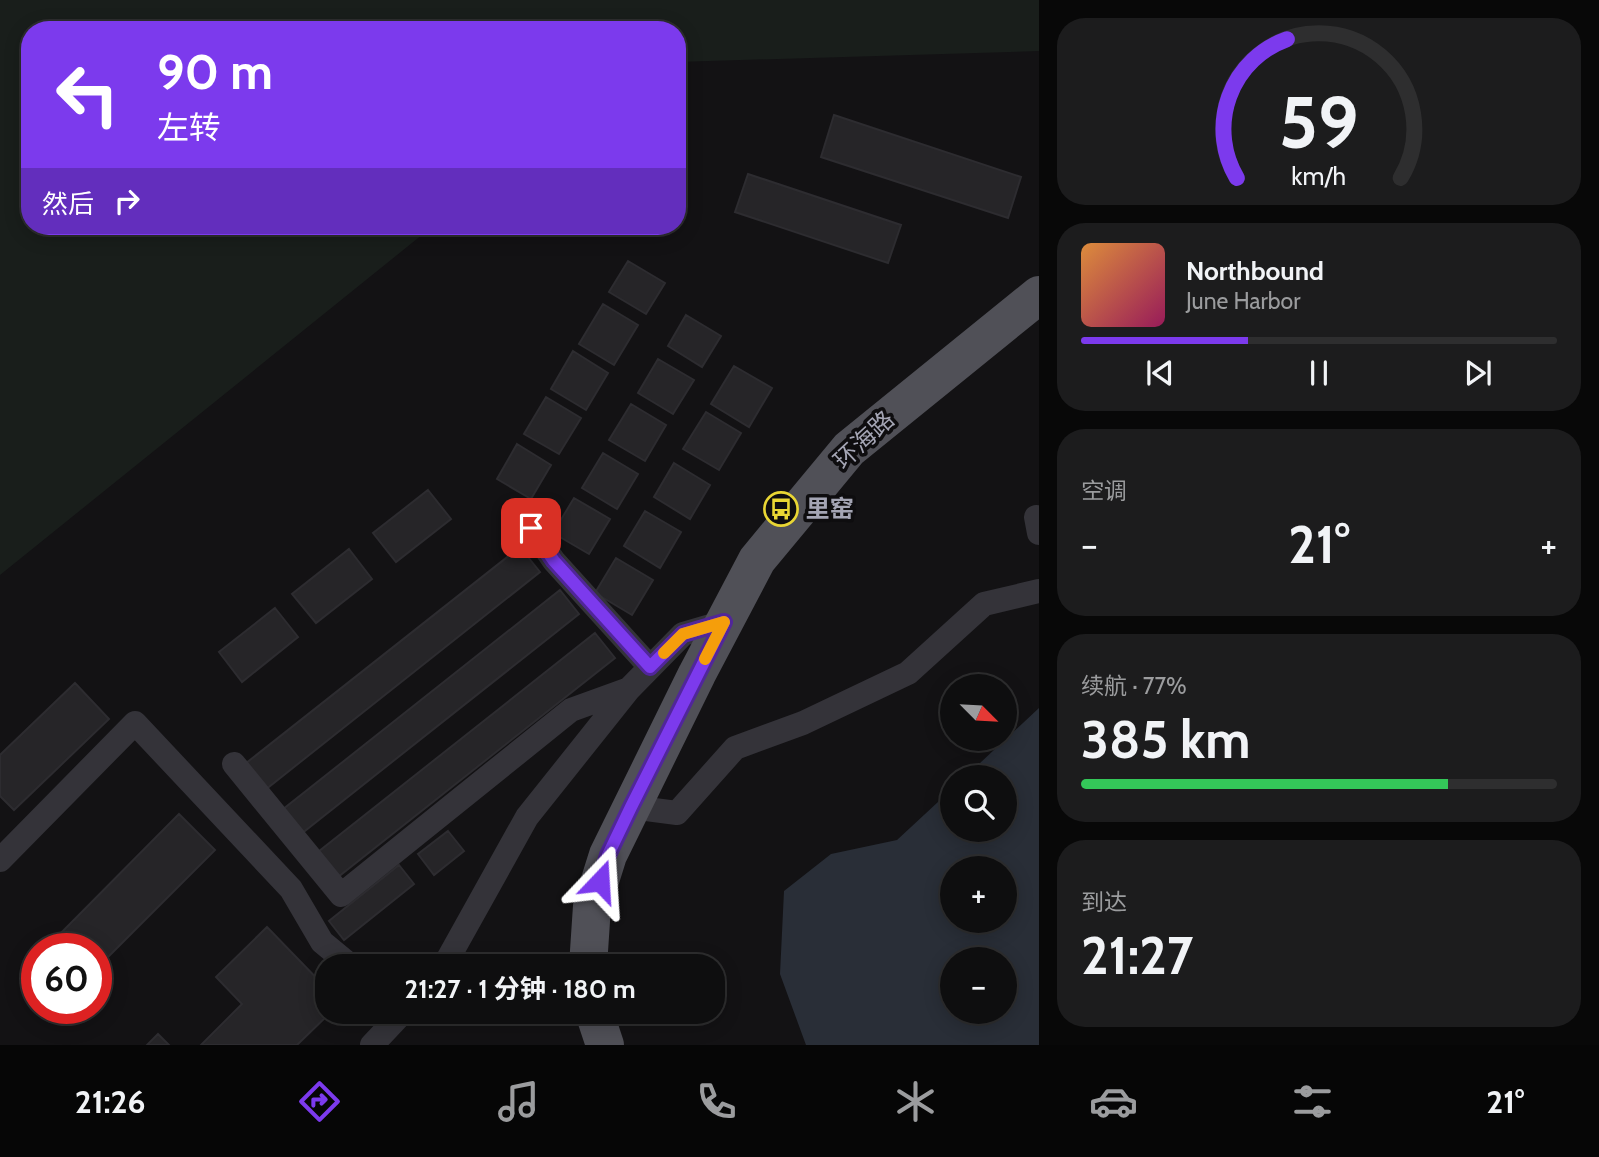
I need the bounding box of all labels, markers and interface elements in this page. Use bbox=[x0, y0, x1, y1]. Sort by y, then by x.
text: 90 m bbox=[157, 42, 273, 101]
icon: left bbox=[42, 49, 133, 140]
text: 59 bbox=[1279, 78, 1359, 166]
text: 左转 bbox=[157, 108, 221, 147]
text: km/h bbox=[1292, 161, 1346, 191]
icon: right bbox=[108, 182, 146, 220]
text: 然后 bbox=[42, 188, 94, 220]
text: Northbound bbox=[1186, 255, 1324, 287]
text: June Harbor bbox=[1186, 287, 1300, 315]
icon: previous bbox=[1141, 354, 1179, 392]
icon: pause bbox=[1300, 354, 1338, 392]
icon: next bbox=[1459, 354, 1497, 392]
street label: 环海路 bbox=[827, 404, 900, 475]
text: 空调 bbox=[1081, 477, 1127, 505]
bus stop icon: 里窑 bbox=[762, 490, 800, 528]
place label: 里窑 bbox=[806, 494, 854, 523]
pin bbox=[501, 498, 561, 558]
icon: arrive bbox=[512, 509, 550, 547]
text: 21° bbox=[1288, 513, 1350, 576]
text: − bbox=[1081, 521, 1098, 568]
text: + bbox=[1540, 521, 1557, 568]
text: 续航 · 77% bbox=[1081, 672, 1187, 700]
north arrow bbox=[940, 674, 1017, 751]
map controls bbox=[940, 674, 1017, 1024]
text: 385 km bbox=[1081, 708, 1250, 771]
button: search bbox=[940, 765, 1017, 842]
position arrow bbox=[563, 844, 637, 918]
button: + bbox=[940, 856, 1017, 933]
text: 到达 bbox=[1081, 888, 1127, 916]
text: 21:27 bbox=[1081, 924, 1193, 987]
speed limit sign: 60 bbox=[21, 933, 112, 1024]
button: − bbox=[940, 947, 1017, 1024]
text: 21:27 · 1 分钟 · 180 m bbox=[404, 973, 636, 1005]
icon: directions bbox=[295, 1077, 344, 1126]
icon: music bbox=[494, 1077, 543, 1126]
icon: phone bbox=[692, 1077, 741, 1126]
icon: climate bbox=[891, 1077, 940, 1126]
icon: car bbox=[1089, 1077, 1138, 1126]
icon: filters bbox=[1288, 1077, 1337, 1126]
text: 21:26 bbox=[75, 1082, 146, 1121]
text: 21° bbox=[1486, 1082, 1524, 1121]

